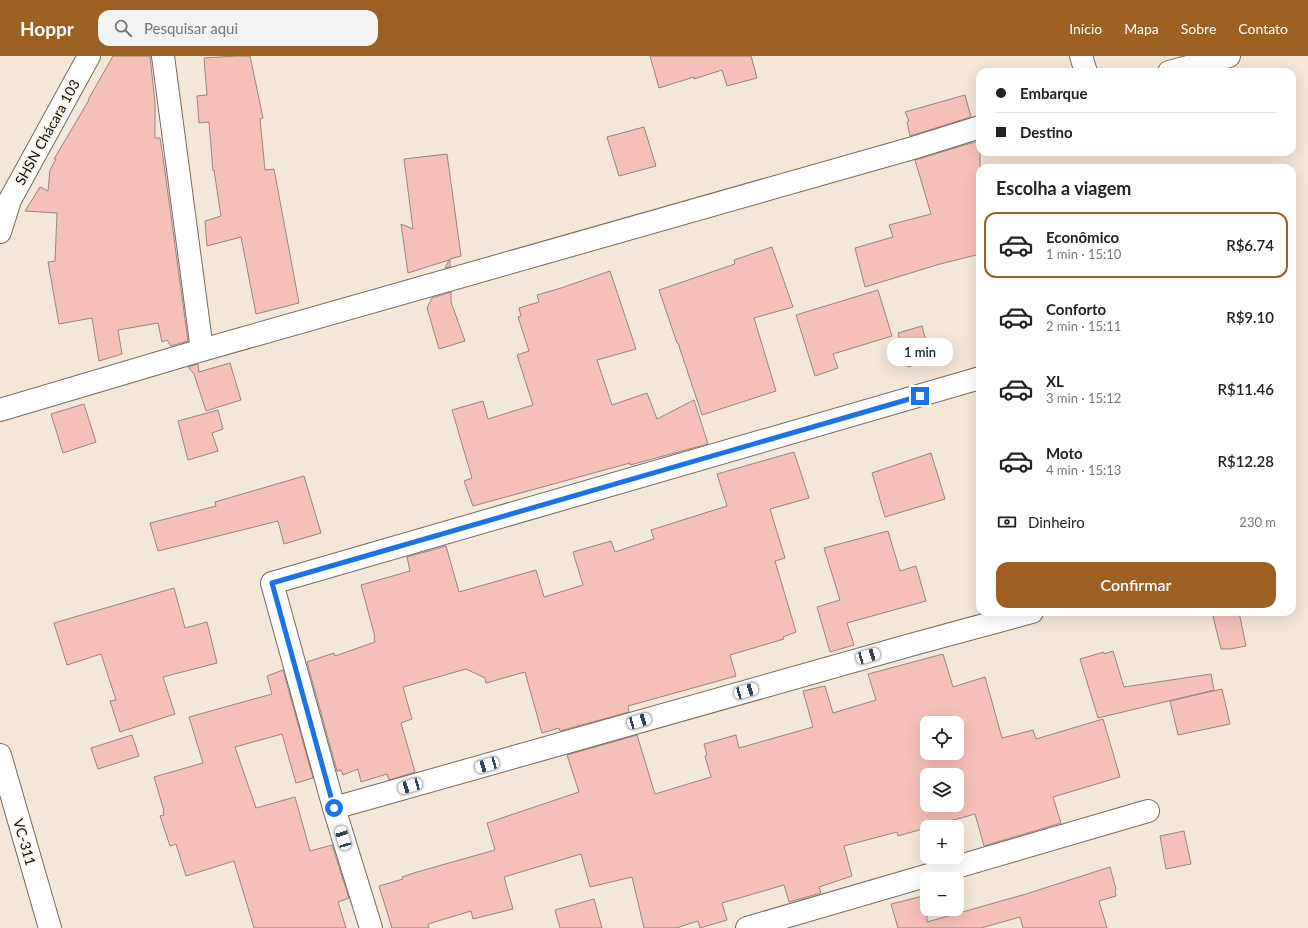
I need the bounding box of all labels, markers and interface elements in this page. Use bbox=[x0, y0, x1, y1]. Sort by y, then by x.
search box bbox=[98, 10, 378, 46]
text: Hoppr bbox=[20, 17, 74, 40]
icon: search bbox=[112, 17, 134, 39]
text: Pesquisar aqui bbox=[144, 19, 238, 37]
text: Início bbox=[1069, 20, 1102, 37]
text: Mapa bbox=[1124, 20, 1159, 37]
text: Sobre bbox=[1181, 20, 1216, 37]
text: Contato bbox=[1238, 20, 1288, 37]
street label: SHSN Chácara 103 bbox=[11, 76, 83, 188]
text: Embarque bbox=[1020, 84, 1088, 102]
text: Destino bbox=[1020, 123, 1073, 141]
text: Escolha a viagem bbox=[996, 177, 1131, 199]
icon: car bbox=[998, 227, 1034, 263]
text: Econômico bbox=[1046, 228, 1119, 246]
text: R$6.74 bbox=[1226, 236, 1274, 254]
text: 1 min · 15:10 bbox=[1046, 246, 1121, 262]
icon: car bbox=[998, 299, 1034, 335]
text: Conforto bbox=[1046, 300, 1106, 318]
text: R$9.10 bbox=[1226, 308, 1274, 326]
text: 2 min · 15:11 bbox=[1046, 318, 1121, 334]
callout: 1 min bbox=[887, 338, 953, 366]
text: 1 min bbox=[904, 344, 936, 360]
icon: car bbox=[998, 371, 1034, 407]
text: XL bbox=[1046, 372, 1064, 390]
text: R$11.46 bbox=[1217, 380, 1274, 398]
route end bbox=[911, 387, 929, 405]
text: 3 min · 15:12 bbox=[1046, 390, 1121, 406]
icon: car bbox=[998, 443, 1034, 479]
text: Moto bbox=[1046, 444, 1083, 462]
text: R$12.28 bbox=[1217, 452, 1274, 470]
text: 4 min · 15:13 bbox=[1046, 462, 1121, 478]
icon: cash bbox=[996, 511, 1018, 533]
text: Dinheiro bbox=[1028, 513, 1085, 531]
text: 230 m bbox=[1239, 514, 1276, 530]
button: Confirmar bbox=[996, 562, 1276, 608]
car bbox=[855, 647, 881, 665]
car bbox=[733, 682, 759, 700]
car bbox=[626, 712, 652, 730]
map controls bbox=[920, 716, 964, 916]
button: locate bbox=[920, 716, 964, 760]
car bbox=[474, 756, 500, 774]
button: layers bbox=[920, 768, 964, 812]
car bbox=[397, 777, 423, 795]
route start bbox=[325, 799, 343, 817]
street label: VC-311 bbox=[10, 817, 40, 867]
button: + bbox=[920, 820, 964, 864]
car bbox=[334, 825, 352, 851]
button: − bbox=[920, 872, 964, 916]

